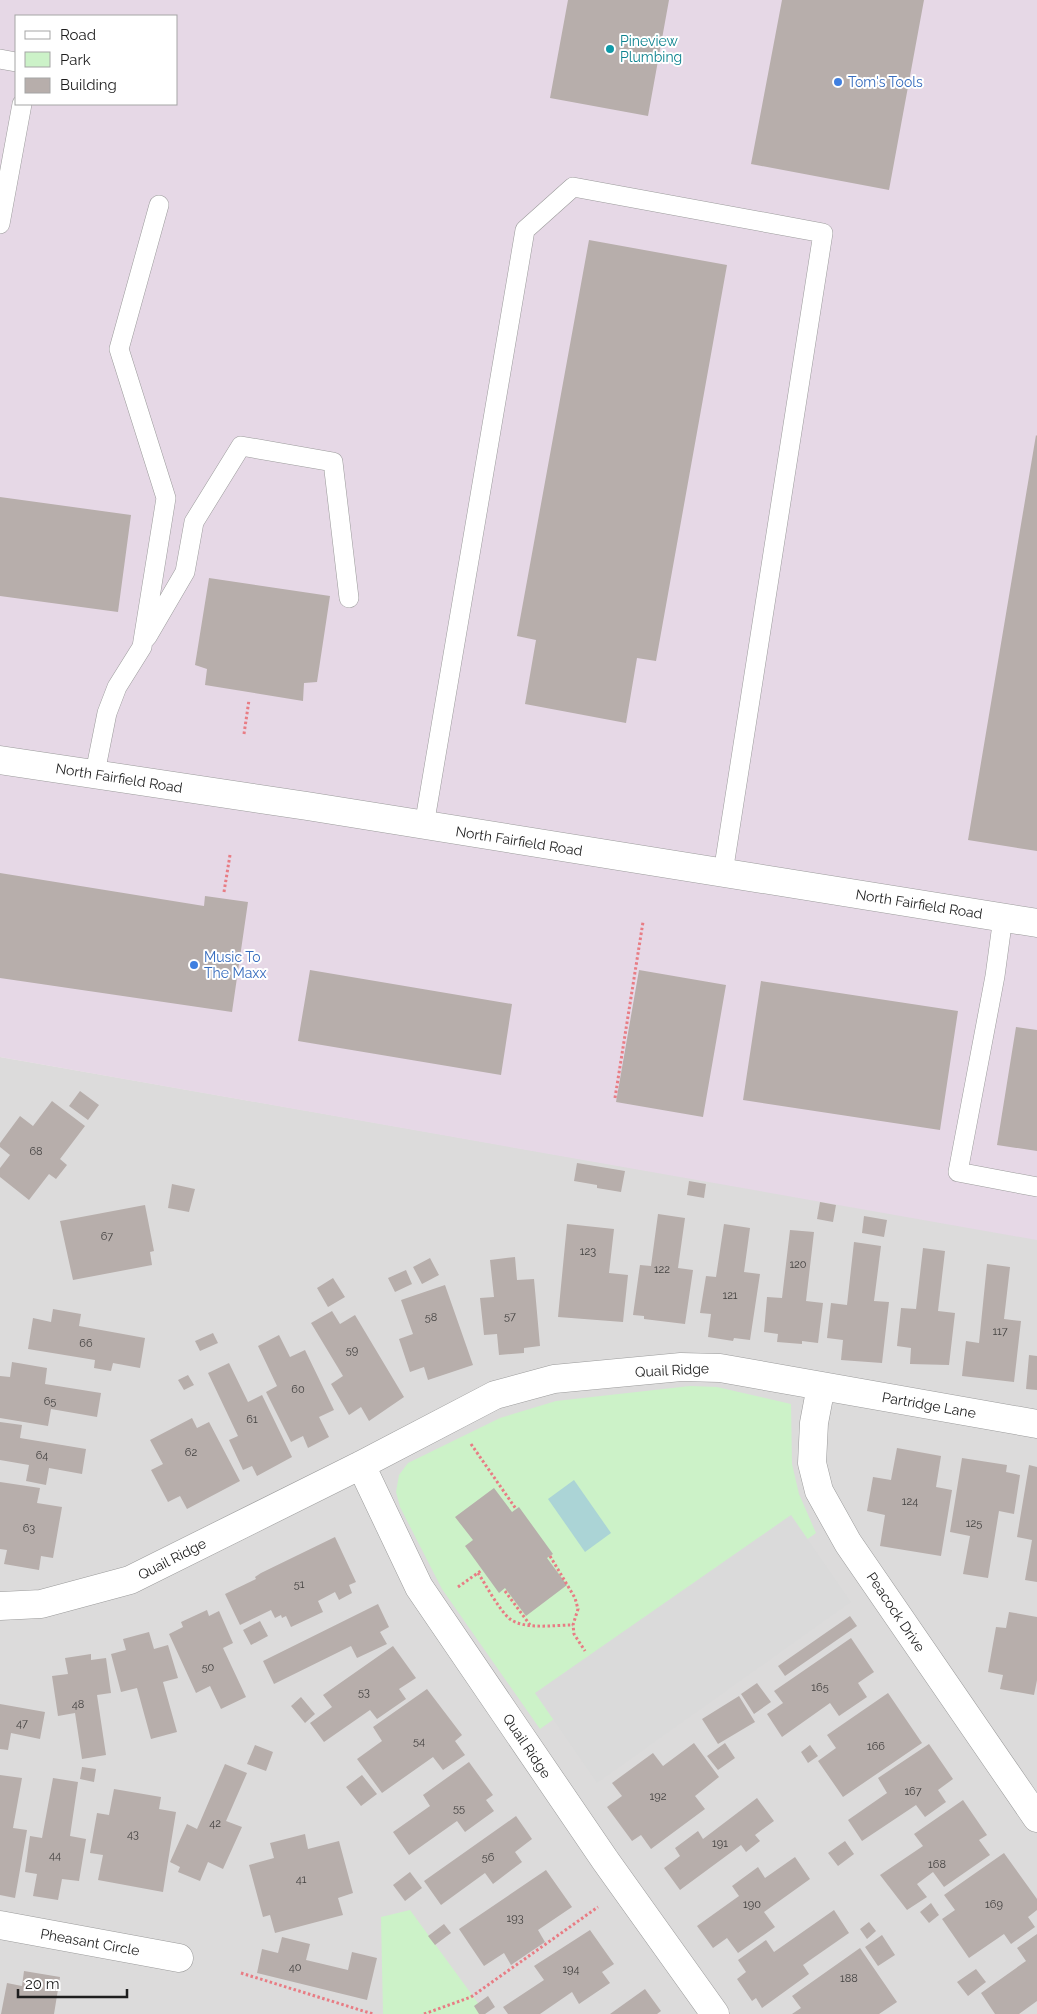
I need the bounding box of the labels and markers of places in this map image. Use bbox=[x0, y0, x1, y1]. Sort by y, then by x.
place label: Pineview Plumbing bbox=[620, 33, 682, 65]
marker: Pineview Plumbing bbox=[604, 43, 616, 55]
place label: Tom's Tools bbox=[848, 74, 923, 90]
marker: Tom's Tools bbox=[832, 76, 844, 88]
place label: Music To The Maxx bbox=[204, 949, 266, 981]
marker: Music To The Maxx bbox=[188, 959, 200, 971]

